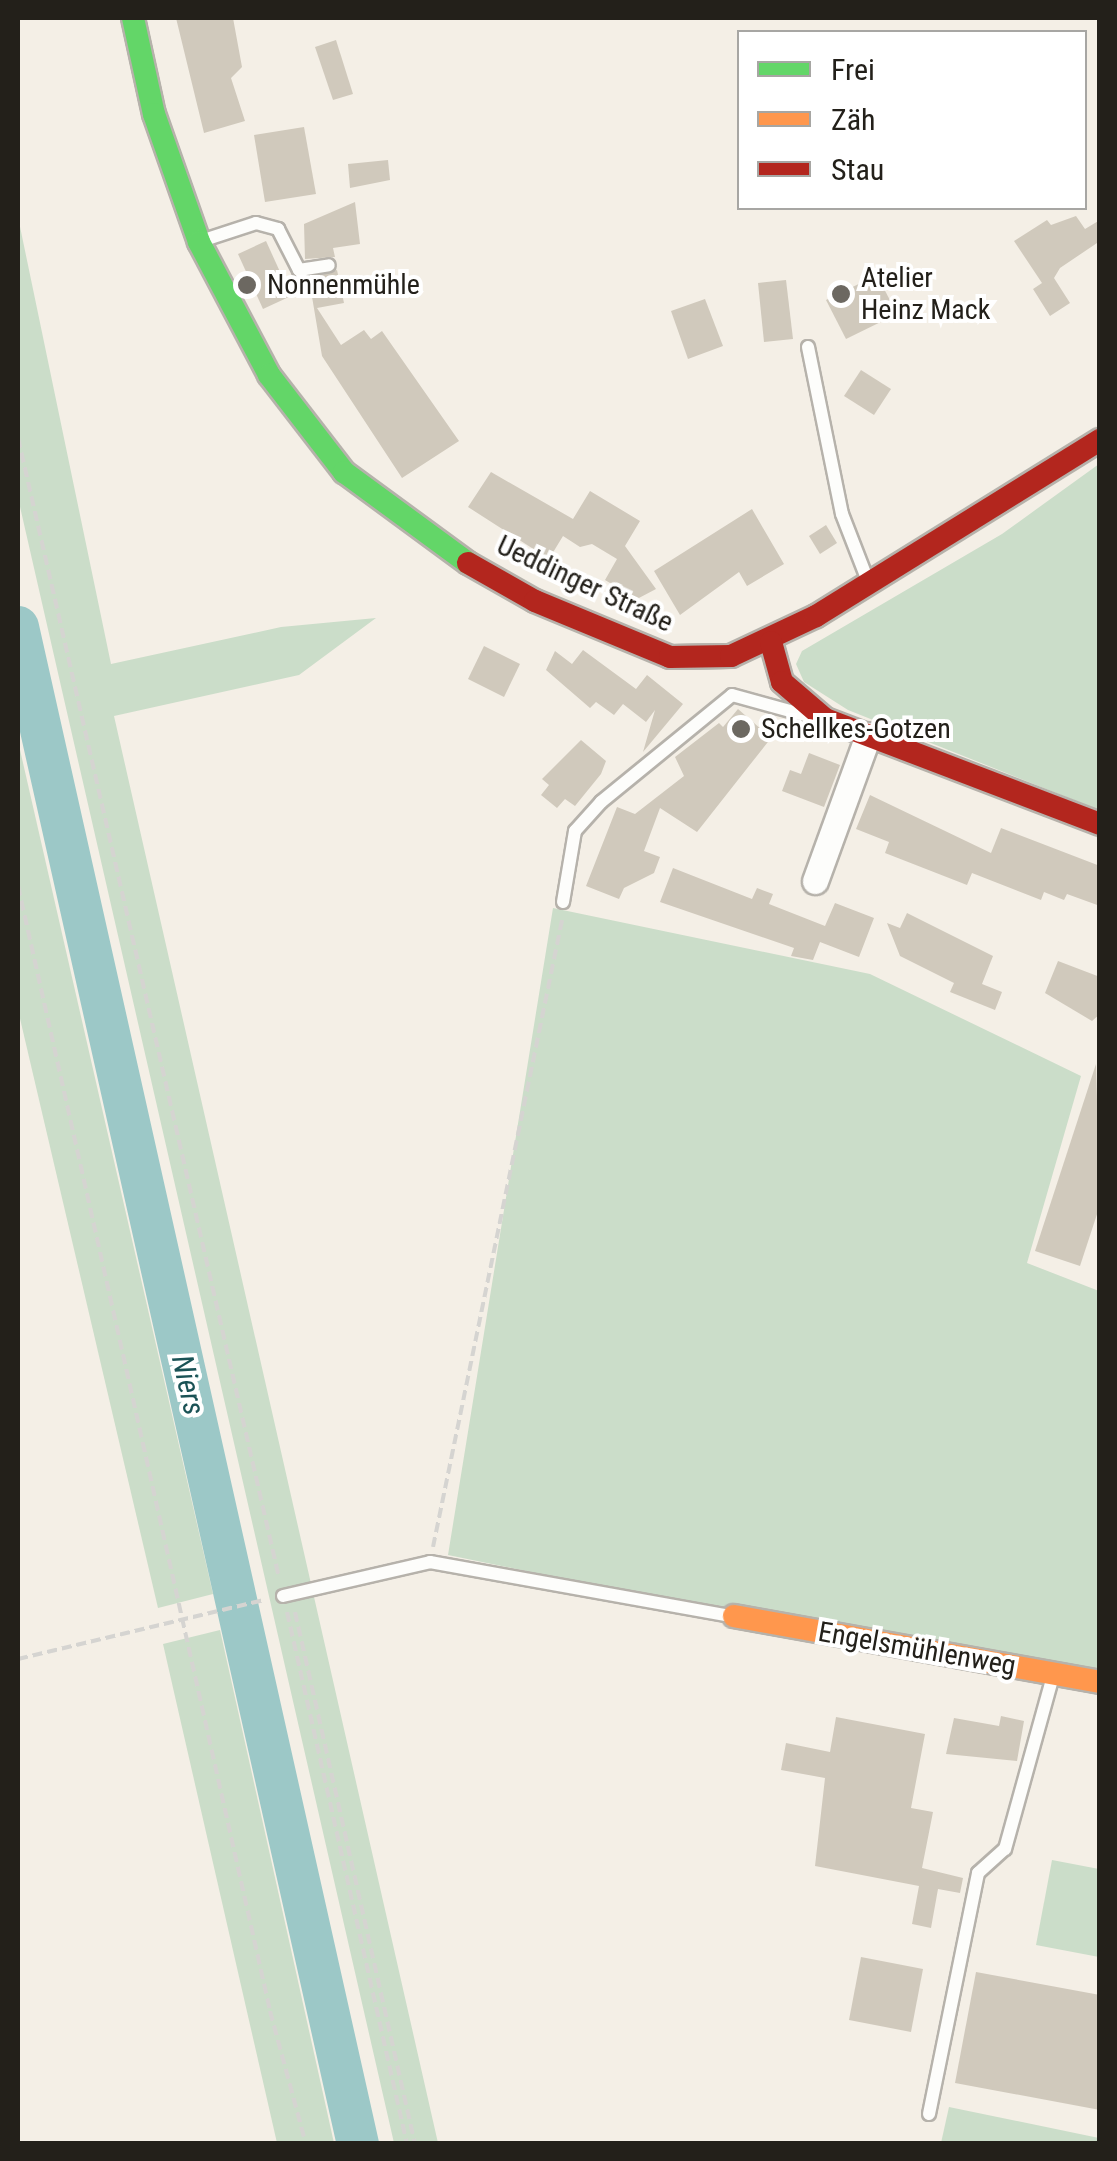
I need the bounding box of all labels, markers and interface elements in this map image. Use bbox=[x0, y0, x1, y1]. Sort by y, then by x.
legend bbox=[737, 30, 1087, 210]
text: Frei bbox=[831, 52, 875, 87]
text: Zäh bbox=[831, 102, 876, 137]
text: Stau bbox=[831, 152, 884, 187]
place label: Atelier Heinz Mack bbox=[861, 261, 990, 327]
place label: Nonnenmühle bbox=[267, 268, 420, 302]
marker: Nonnenmühle bbox=[236, 274, 258, 296]
marker: Atelier Heinz Mack bbox=[830, 283, 852, 305]
street label: Ueddinger Straße bbox=[492, 529, 678, 639]
place label: Schellkes-Gotzen bbox=[761, 712, 951, 746]
marker: Schellkes-Gotzen bbox=[730, 718, 752, 740]
water label: Niers bbox=[164, 1351, 212, 1419]
street label: Engelsmühlenweg bbox=[816, 1615, 1018, 1683]

